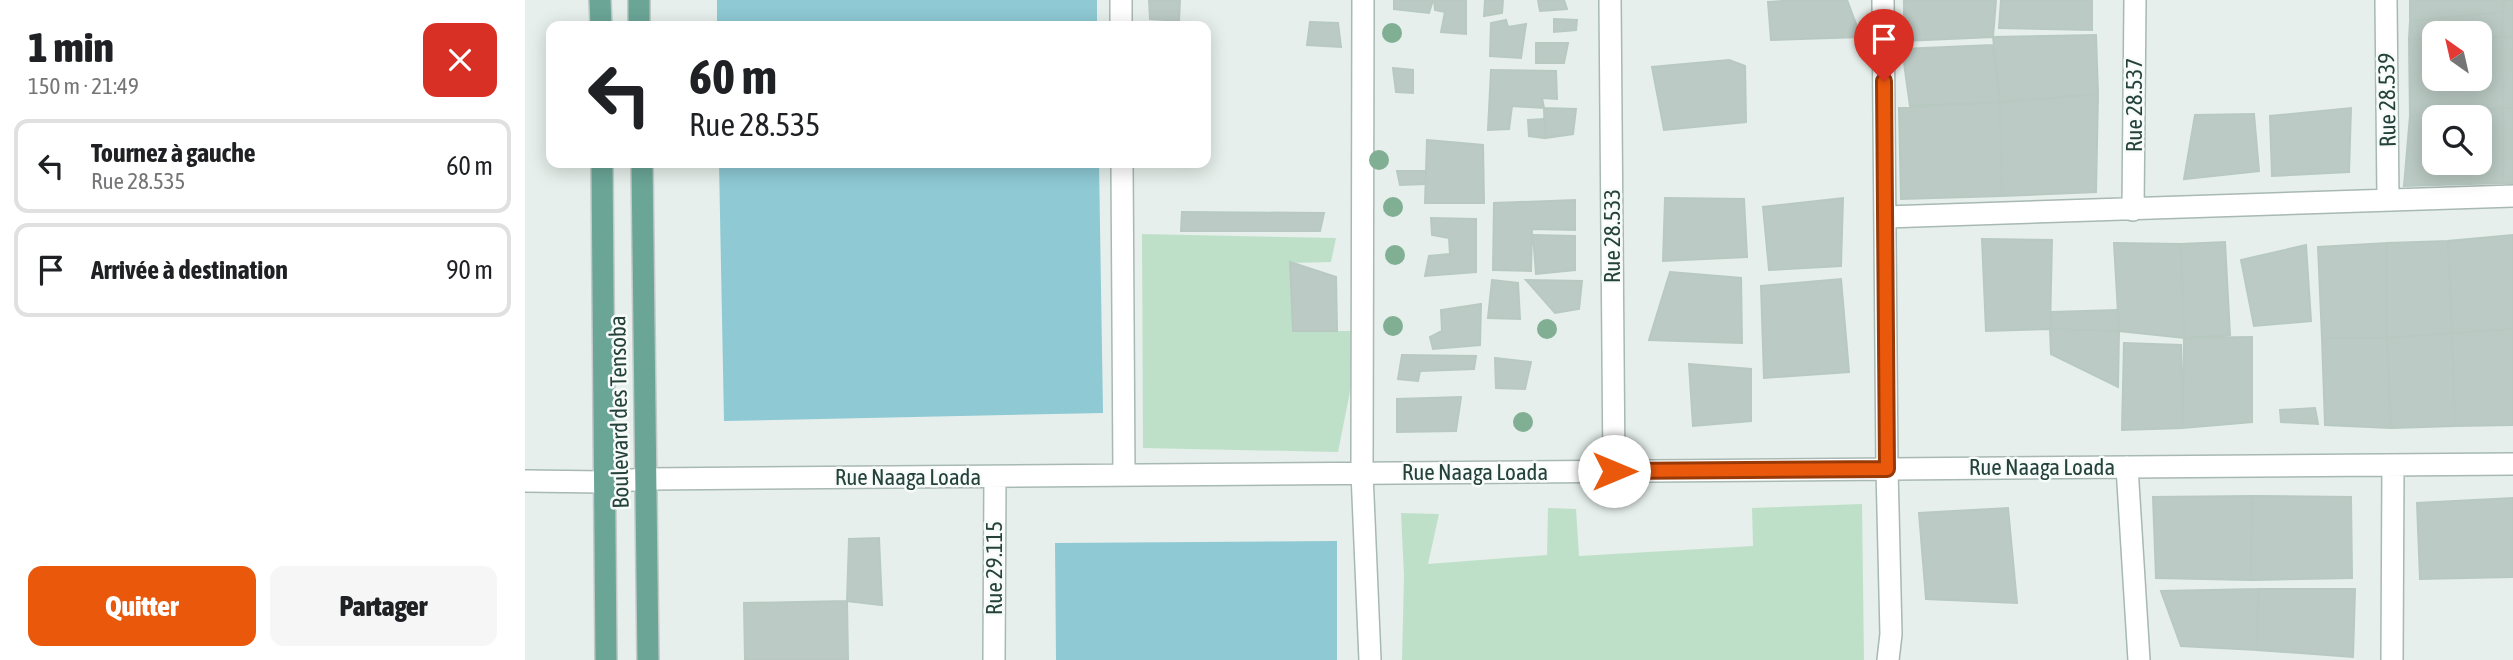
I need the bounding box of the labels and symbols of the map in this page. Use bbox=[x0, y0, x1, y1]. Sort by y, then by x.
pin bbox=[1854, 9, 1914, 81]
north arrow bbox=[2422, 21, 2492, 91]
street label: Rue 28.539 bbox=[2373, 53, 2401, 147]
street label: Rue 28.537 bbox=[2121, 58, 2147, 152]
street label: Rue 28.533 bbox=[1599, 189, 1625, 283]
street label: Boulevard des Tensoba bbox=[604, 315, 634, 509]
position arrow bbox=[1577, 434, 1651, 508]
street label: Rue Naaga Loada bbox=[1969, 454, 2115, 480]
street label: Rue Naaga Loada bbox=[1402, 459, 1548, 485]
street label: Rue Naaga Loada bbox=[835, 464, 981, 490]
street label: Rue 29.115 bbox=[981, 521, 1007, 615]

